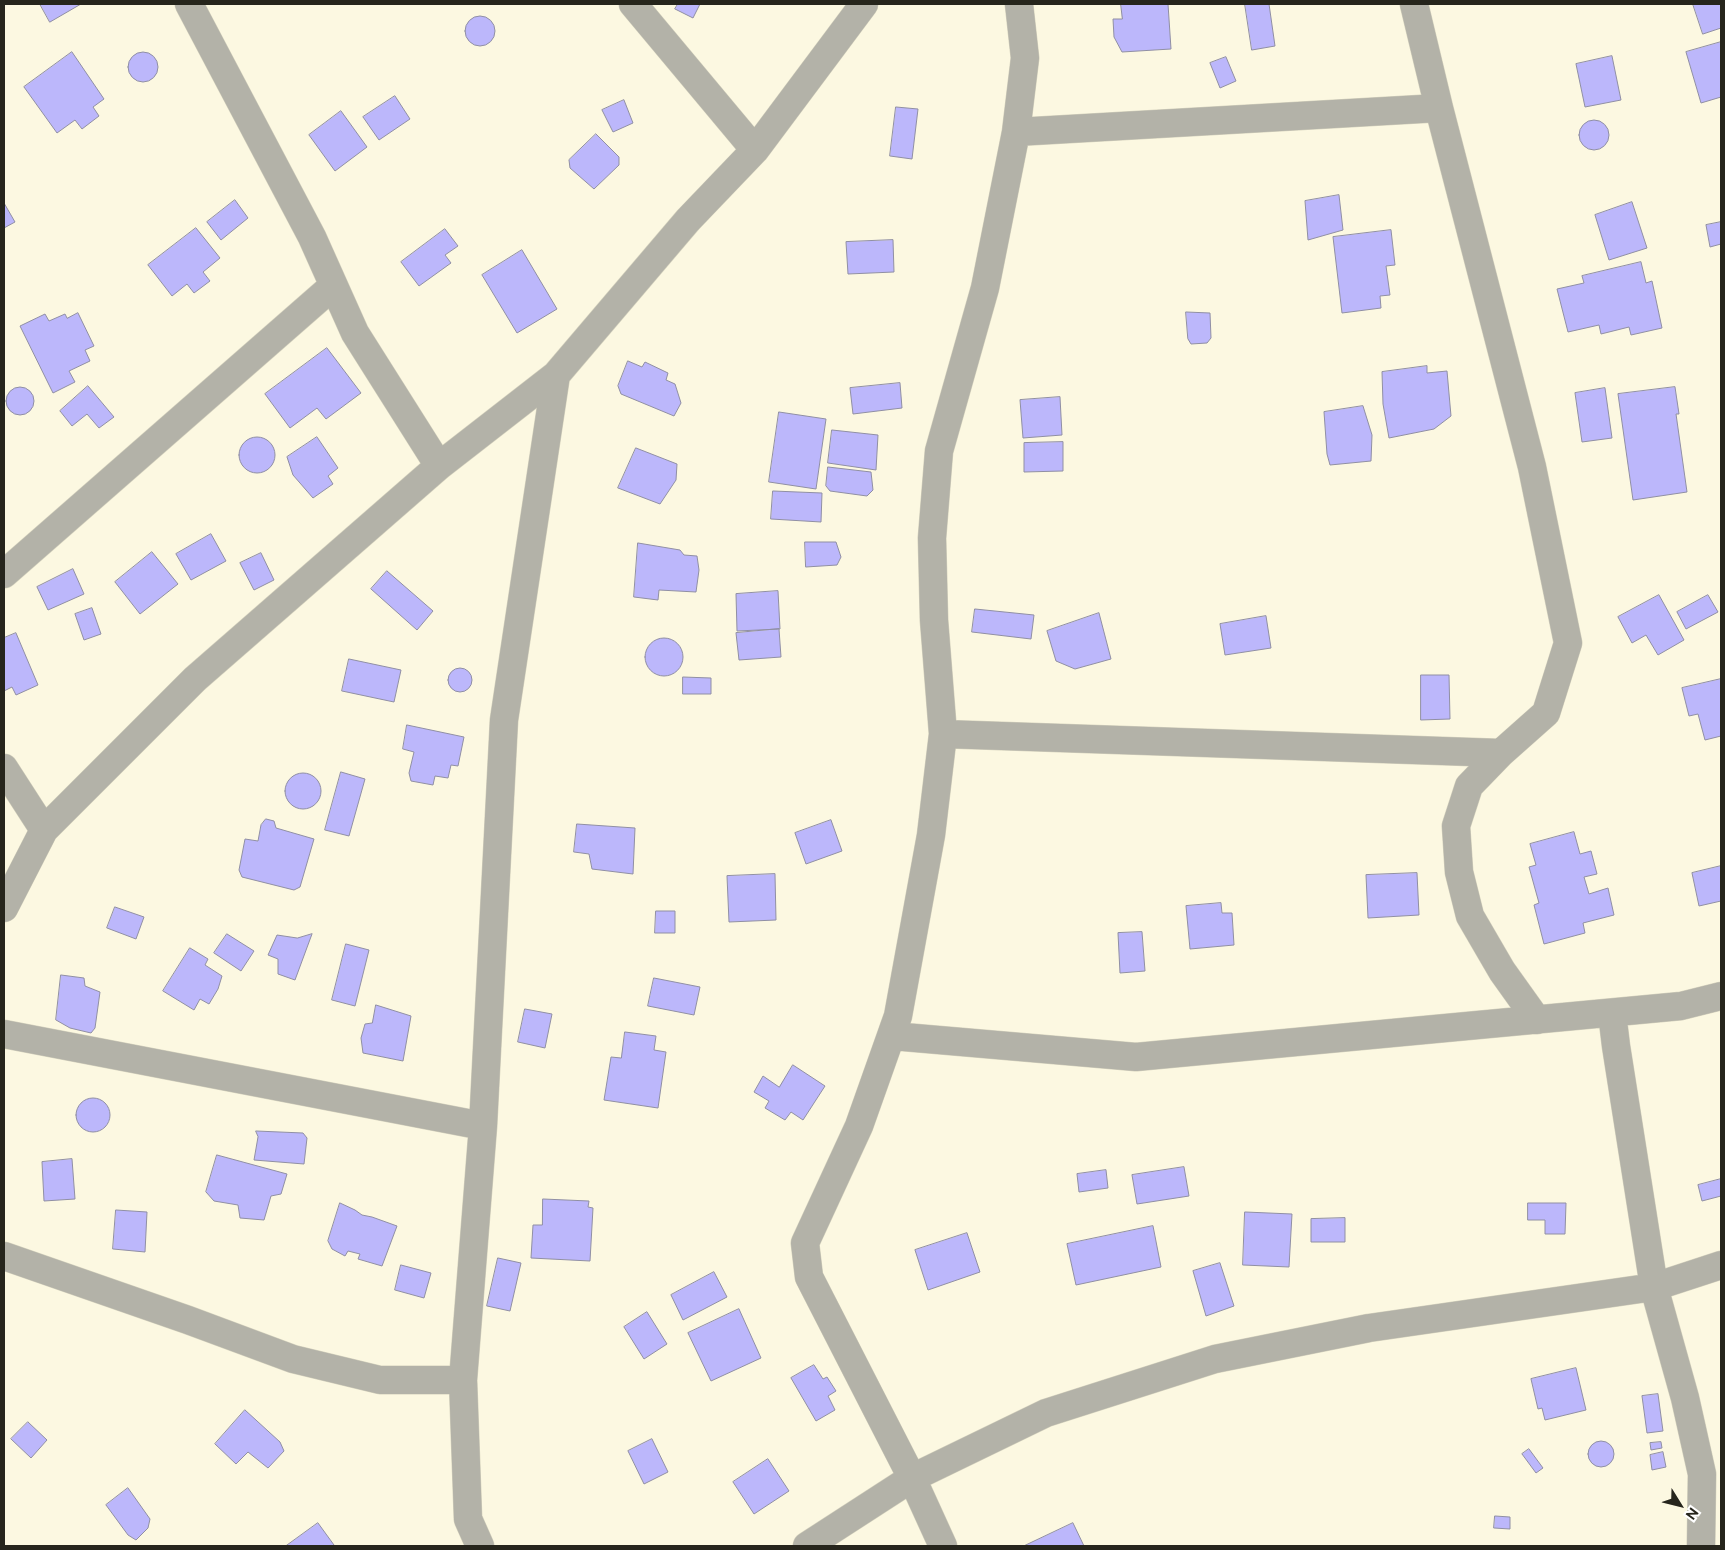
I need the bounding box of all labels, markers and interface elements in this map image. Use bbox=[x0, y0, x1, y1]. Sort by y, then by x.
north arrow bbox=[1655, 1480, 1705, 1530]
text: N bbox=[1683, 1505, 1702, 1523]

